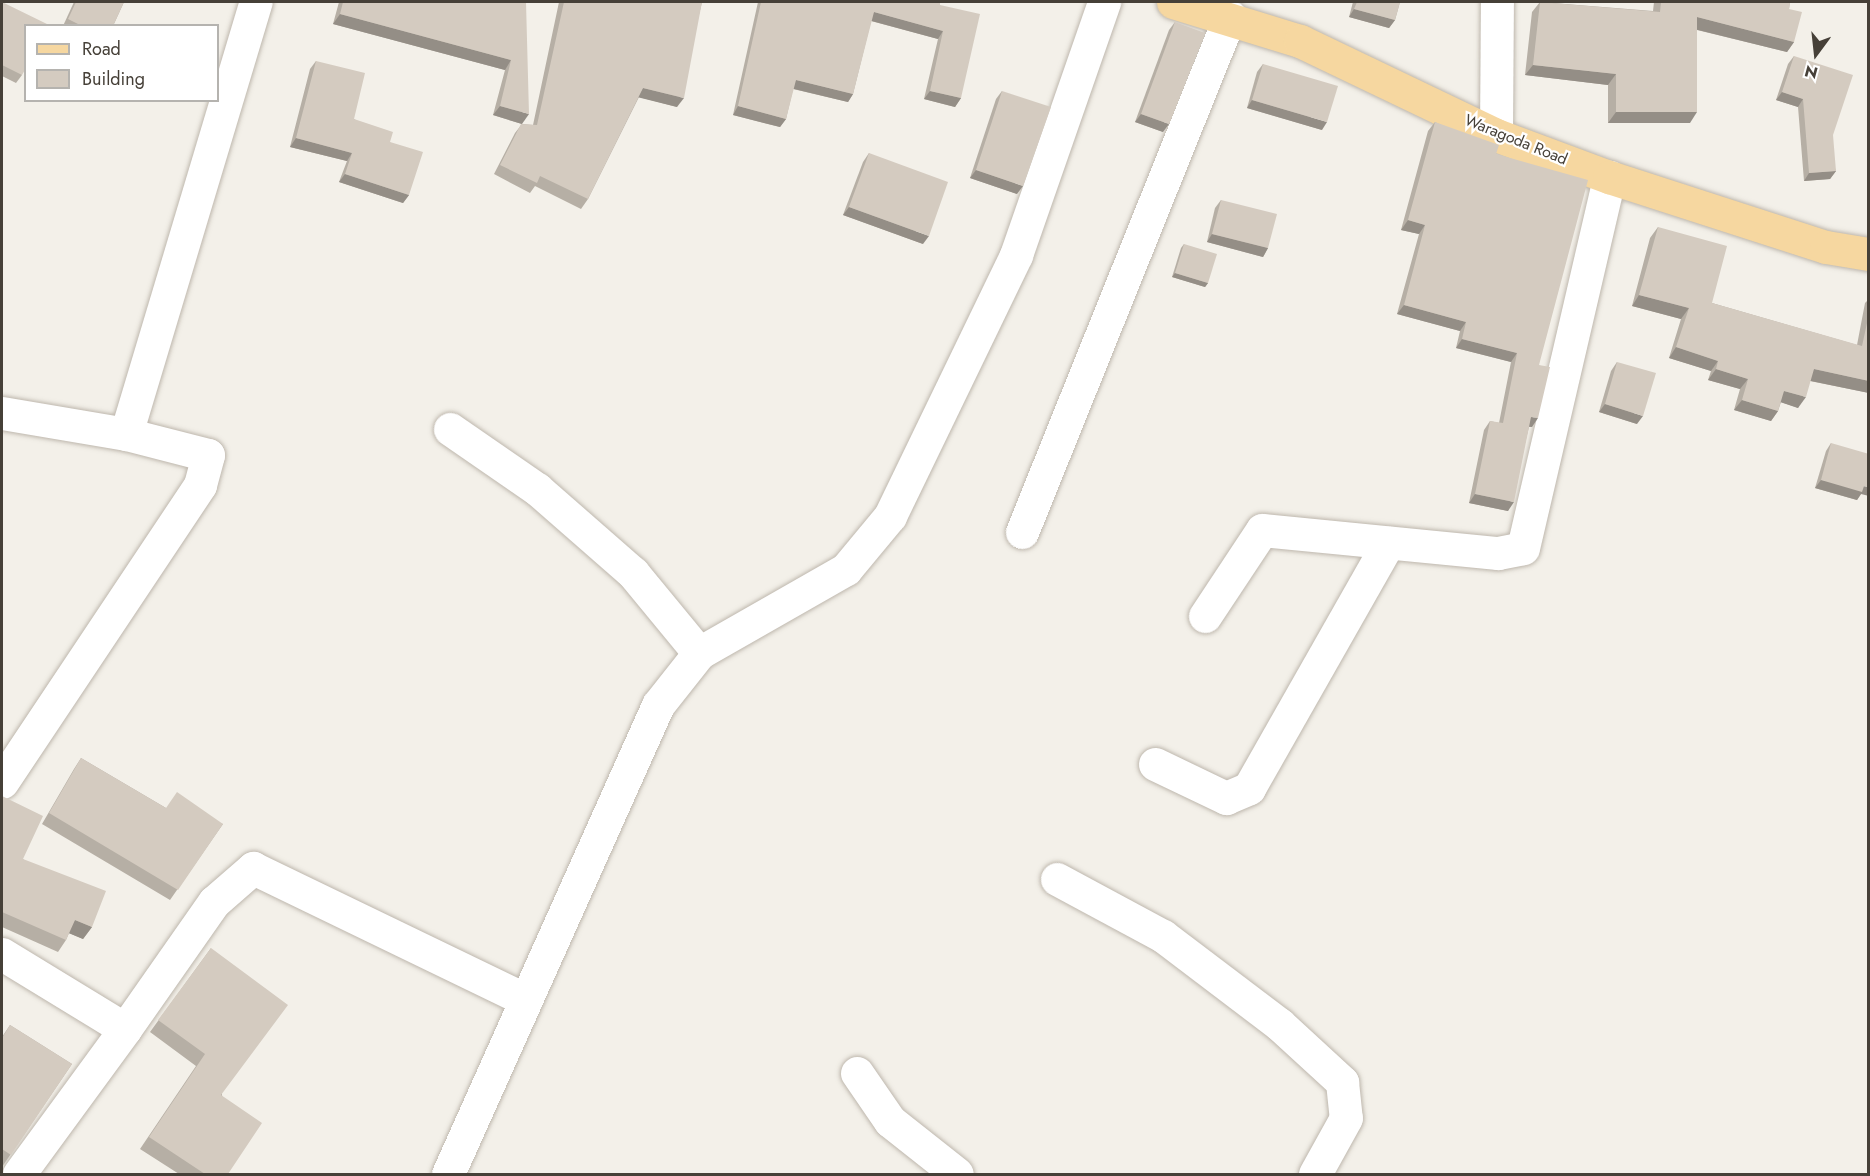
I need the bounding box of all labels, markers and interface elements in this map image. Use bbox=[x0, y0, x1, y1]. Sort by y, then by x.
legend bbox=[24, 24, 219, 102]
north arrow bbox=[1786, 24, 1846, 84]
text: Road bbox=[82, 36, 121, 62]
text: N bbox=[1802, 59, 1820, 85]
text: Building bbox=[82, 66, 145, 92]
street label: Waragoda Road bbox=[1462, 111, 1570, 169]

